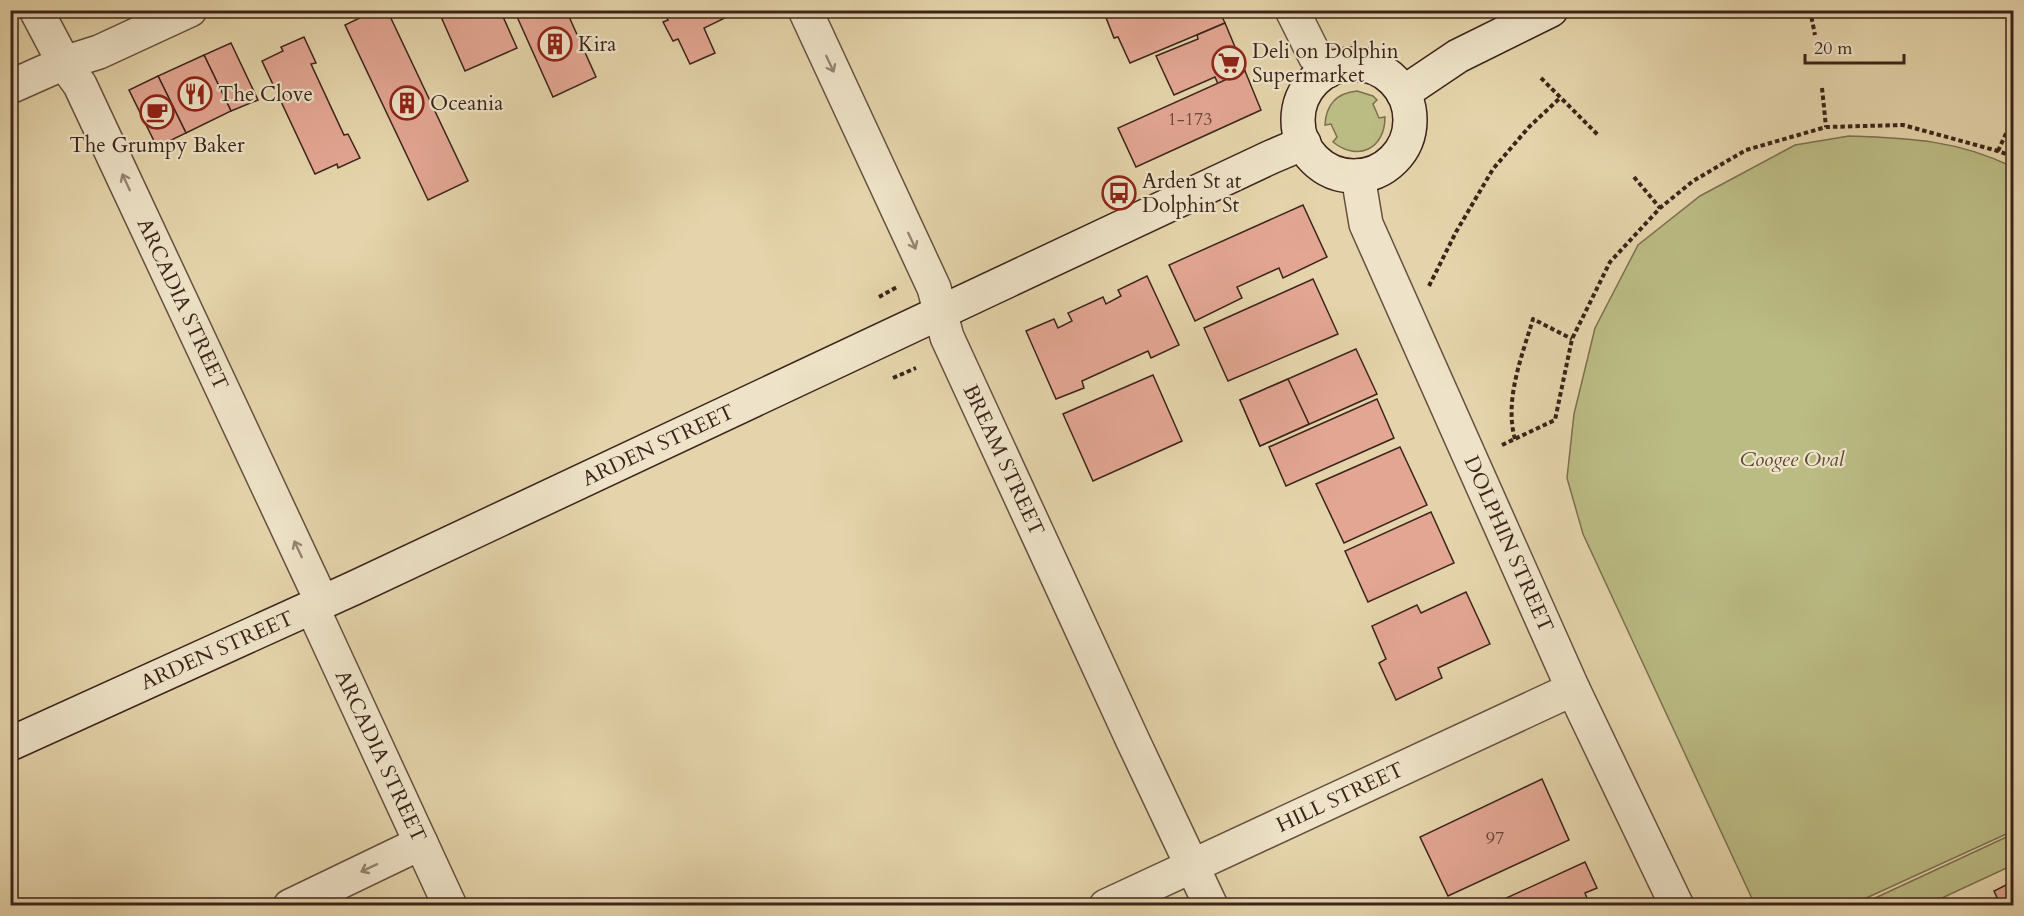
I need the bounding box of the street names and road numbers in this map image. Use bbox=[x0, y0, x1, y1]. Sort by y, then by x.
street label: ARCADIA STREET bbox=[130, 213, 235, 395]
street label: BREAM STREET bbox=[956, 380, 1051, 541]
street label: ARDEN STREET bbox=[577, 397, 739, 493]
street label: DOLPHIN STREET bbox=[1457, 451, 1561, 637]
street label: ARDEN STREET bbox=[136, 604, 298, 697]
street label: ARCADIA STREET bbox=[328, 665, 433, 847]
street label: HILL STREET bbox=[1272, 755, 1409, 840]

